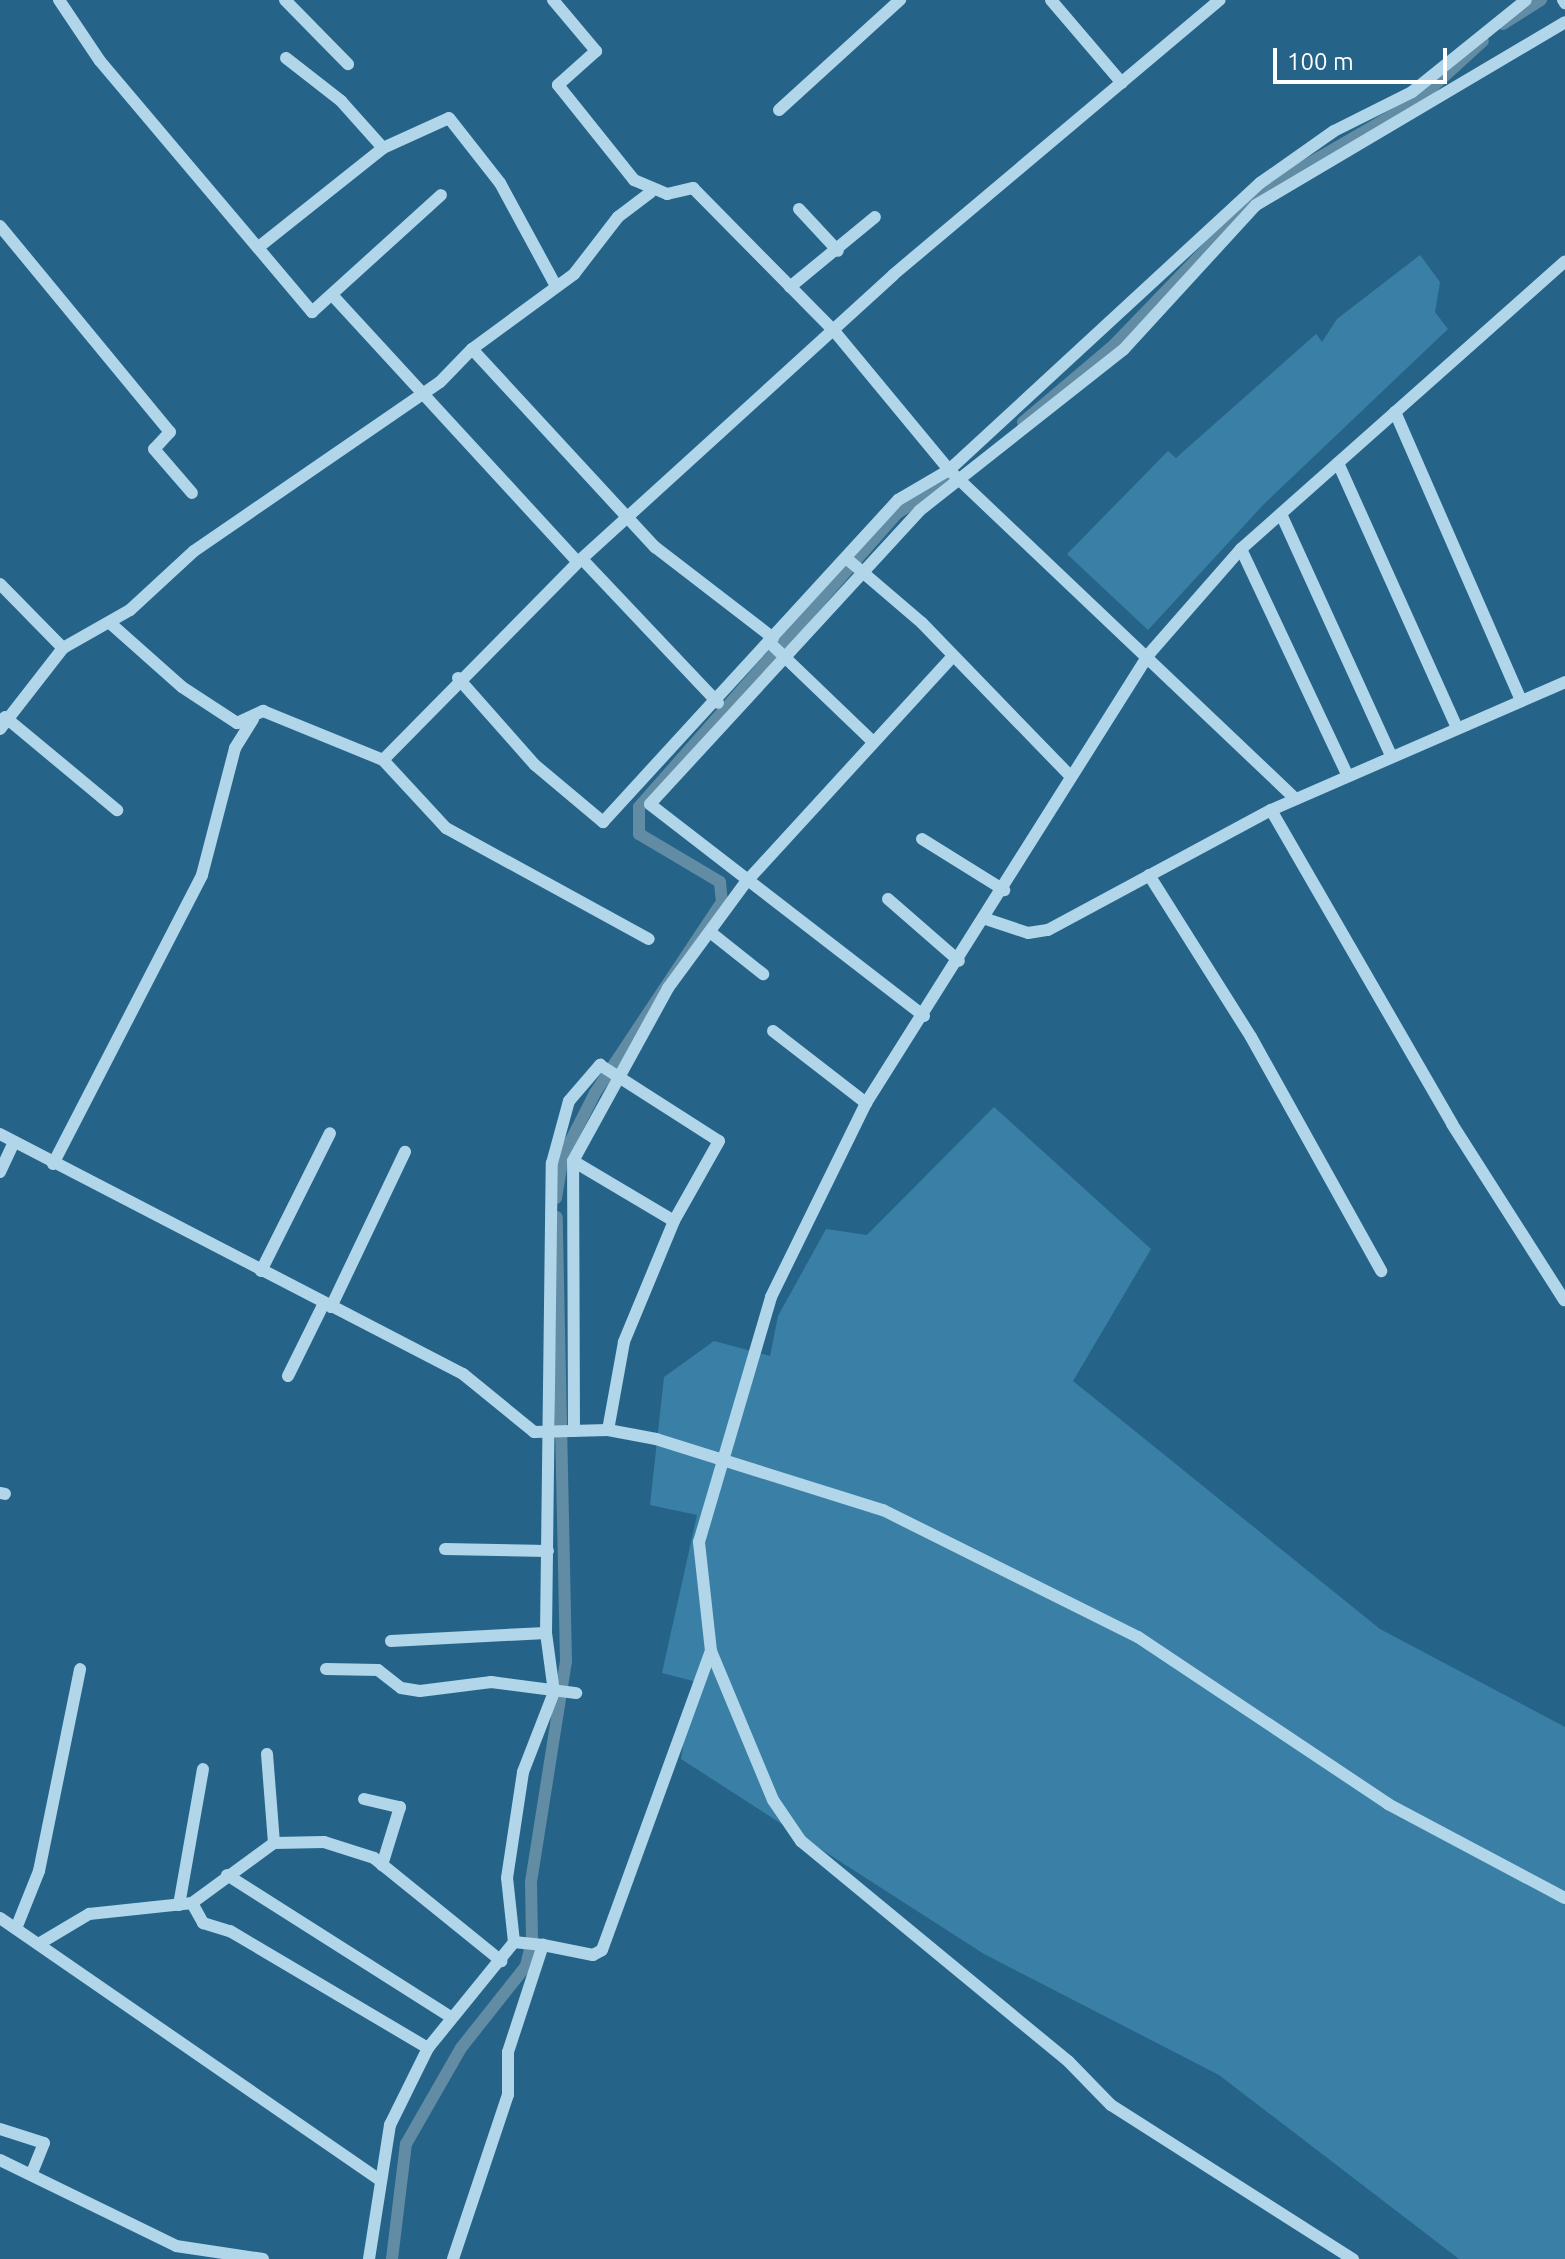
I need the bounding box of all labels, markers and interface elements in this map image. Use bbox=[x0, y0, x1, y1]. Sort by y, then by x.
scale bar bbox=[1277, 32, 1451, 82]
text: 100 m bbox=[1287, 48, 1354, 75]

